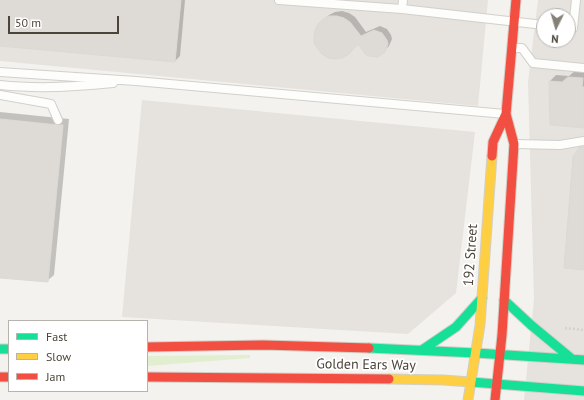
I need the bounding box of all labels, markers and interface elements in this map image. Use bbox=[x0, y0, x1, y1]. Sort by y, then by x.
scale bar bbox=[10, 8, 121, 34]
north arrow bbox=[536, 8, 576, 48]
text: 50 m bbox=[15, 15, 41, 30]
text: N bbox=[551, 32, 559, 46]
street label: 192 Street bbox=[460, 223, 482, 287]
legend bbox=[8, 320, 148, 392]
text: Fast bbox=[46, 329, 67, 344]
text: Slow bbox=[46, 349, 71, 364]
street label: Golden Ears Way bbox=[316, 356, 416, 374]
text: Jam bbox=[46, 369, 65, 384]

